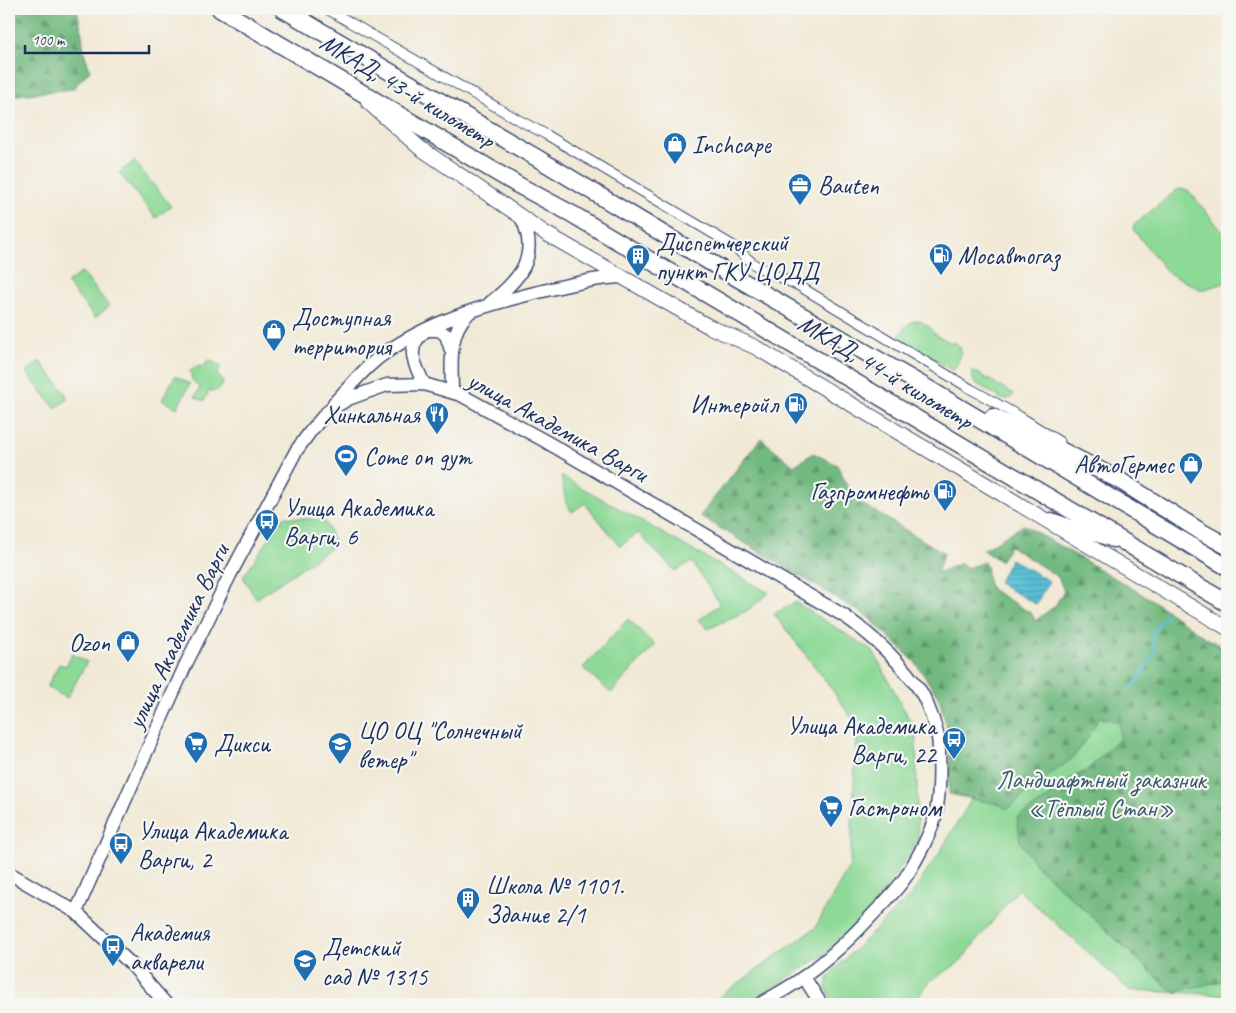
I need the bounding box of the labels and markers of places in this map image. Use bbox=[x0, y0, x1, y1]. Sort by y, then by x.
place label: Inchcape bbox=[692, 129, 772, 161]
shop icon: Inchcape bbox=[662, 131, 688, 165]
place label: Bauten bbox=[818, 170, 880, 202]
office icon: Bauten bbox=[787, 172, 813, 206]
place label: Диспетчерский пункт ГКУ ЦОДД bbox=[656, 227, 821, 288]
place label: Мосавтогаз bbox=[958, 240, 1062, 272]
fuel station icon: Мосавтогаз bbox=[928, 242, 954, 276]
building icon: Диспетчерский пункт ГКУ ЦОДД bbox=[625, 243, 651, 277]
place label: Доступная территория bbox=[292, 302, 393, 363]
shop icon: Доступная территория bbox=[261, 318, 287, 352]
place label: Интеройл bbox=[690, 389, 780, 421]
fuel station icon: Интеройл bbox=[783, 391, 809, 425]
place label: Хинкальная bbox=[323, 399, 421, 431]
restaurant icon: Хинкальная bbox=[424, 401, 450, 435]
place label: Come on gym bbox=[364, 441, 473, 473]
sports icon: Come on gym bbox=[333, 443, 359, 477]
place label: АвтоГермес bbox=[1074, 449, 1175, 481]
shop icon: АвтоГермес bbox=[1178, 451, 1204, 485]
place label: Газпромнефть bbox=[810, 476, 930, 509]
fuel station icon: Газпромнефть bbox=[932, 478, 958, 512]
place label: Улица Академика Варги, 6 bbox=[284, 492, 436, 553]
bus stop icon: Улица Академика Варги, 6 bbox=[254, 508, 280, 542]
place label: Ozon bbox=[69, 627, 111, 659]
shop icon: Ozon bbox=[115, 629, 141, 663]
place label: Улица Академика Варги, 22 bbox=[787, 710, 939, 771]
place label: ЦО ОЦ "Солнечный ветер" bbox=[358, 715, 523, 776]
bus stop icon: Улица Академика Варги, 22 bbox=[941, 726, 967, 760]
place label: Дикси bbox=[214, 728, 272, 760]
supermarket icon: Дикси bbox=[183, 730, 209, 764]
school or university icon: ЦО ОЦ "Солнечный ветер" bbox=[327, 731, 353, 765]
place label: Гастроном bbox=[848, 792, 943, 824]
supermarket icon: Гастроном bbox=[818, 794, 844, 828]
place label: Улица Академика Варги, 2 bbox=[138, 815, 290, 876]
bus stop icon: Улица Академика Варги, 2 bbox=[108, 831, 134, 865]
place label: Школа № 1101. Здание 2/1 bbox=[486, 870, 624, 931]
building icon: Школа № 1101. Здание 2/1 bbox=[455, 886, 481, 920]
place label: Академия акварели bbox=[130, 917, 210, 978]
place label: Детский сад № 1315 bbox=[322, 932, 429, 993]
bus stop icon: Академия акварели bbox=[100, 933, 126, 967]
school or university icon: Детский сад № 1315 bbox=[292, 948, 318, 982]

